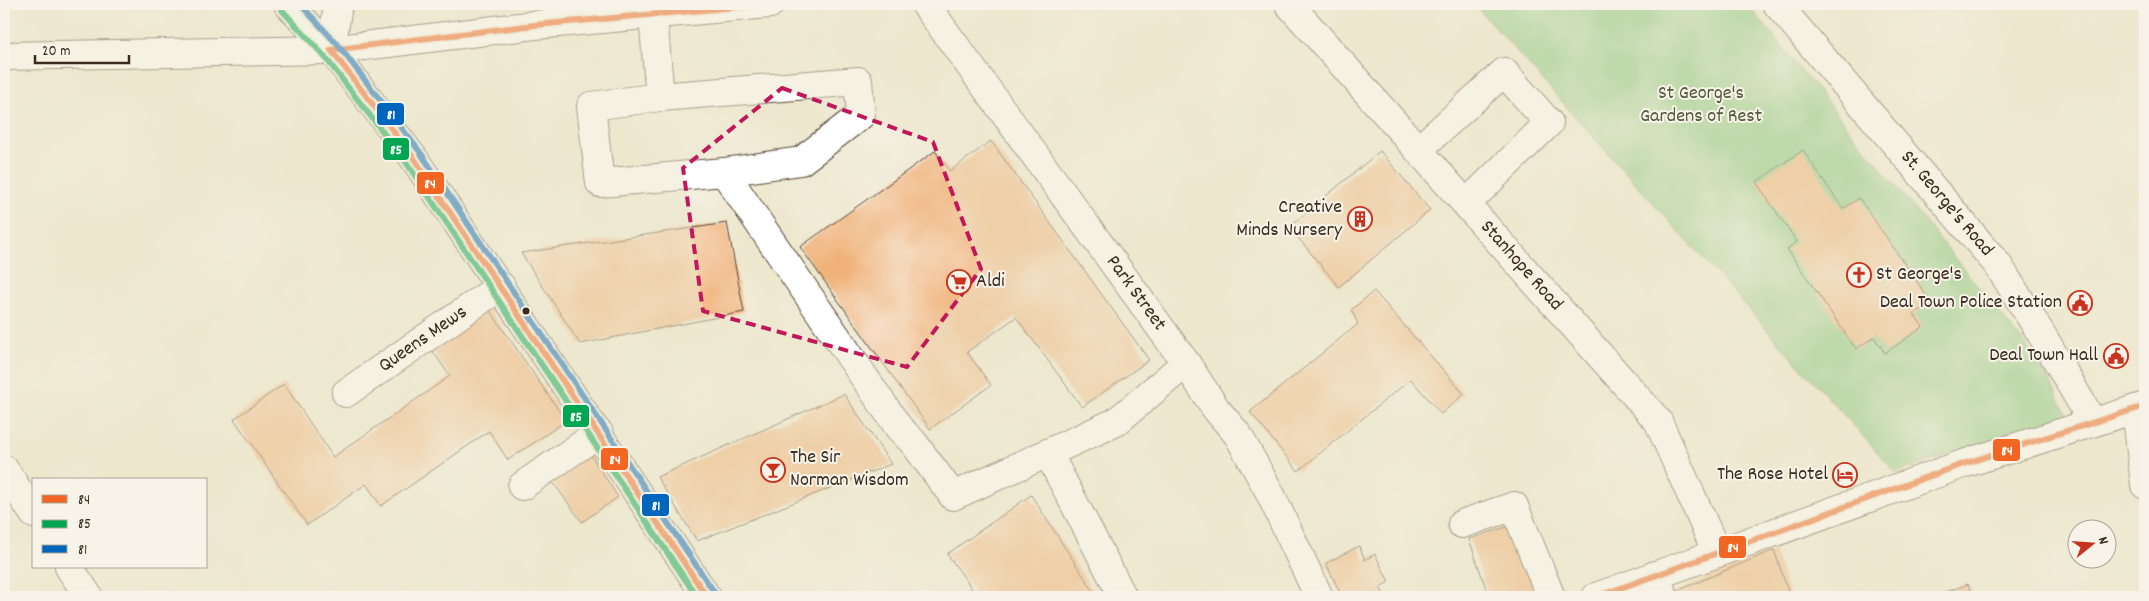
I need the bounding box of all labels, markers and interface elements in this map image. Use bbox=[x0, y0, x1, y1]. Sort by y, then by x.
scale bar bbox=[35, 32, 129, 64]
text: 20 m bbox=[42, 41, 70, 63]
park label: St George's Gardens of Rest bbox=[1640, 80, 1762, 131]
line badge: 81 bbox=[376, 102, 405, 126]
text: 81 bbox=[387, 106, 395, 126]
line badge: 85 bbox=[382, 137, 410, 161]
text: 85 bbox=[390, 141, 403, 161]
street label: St. George's Road bbox=[1893, 145, 1999, 263]
line badge: 84 bbox=[416, 171, 445, 195]
text: 84 bbox=[424, 175, 436, 195]
place label: Creative Minds Nursery bbox=[1236, 194, 1343, 245]
building icon: Creative Minds Nursery bbox=[1347, 206, 1373, 232]
street label: Stanhope Road bbox=[1473, 215, 1569, 318]
street label: Park Street bbox=[1099, 250, 1173, 337]
place label: St George's bbox=[1876, 261, 1962, 289]
church icon: St George's bbox=[1846, 262, 1872, 288]
place label: Aldi bbox=[976, 268, 1005, 296]
supermarket icon: Aldi bbox=[946, 269, 972, 295]
place label: Deal Town Police Station bbox=[1880, 289, 2062, 317]
public building icon: Deal Town Police Station bbox=[2067, 290, 2093, 316]
street label: Queens Mews bbox=[373, 299, 473, 380]
unlabelled marker bbox=[521, 306, 531, 316]
place label: Deal Town Hall bbox=[1989, 342, 2098, 370]
public building icon: Deal Town Hall bbox=[2103, 343, 2129, 369]
line badge: 85 bbox=[562, 404, 590, 428]
text: 85 bbox=[570, 408, 583, 428]
line badge: 84 bbox=[1992, 438, 2021, 462]
text: 84 bbox=[2001, 442, 2013, 462]
place label: The Sir Norman Wisdom bbox=[790, 444, 909, 495]
line badge: 84 bbox=[600, 447, 629, 471]
text: 84 bbox=[609, 451, 621, 471]
bar icon: The Sir Norman Wisdom bbox=[760, 457, 786, 483]
place label: The Rose Hotel bbox=[1717, 461, 1828, 489]
hotel icon: The Rose Hotel bbox=[1832, 462, 1858, 488]
legend bbox=[32, 478, 208, 568]
text: 84 bbox=[78, 490, 90, 512]
line badge: 81 bbox=[641, 493, 670, 517]
text: 81 bbox=[652, 497, 660, 517]
text: 85 bbox=[78, 514, 91, 536]
north arrow bbox=[2066, 518, 2116, 568]
line badge: 84 bbox=[1718, 535, 1747, 559]
text: N bbox=[2092, 535, 2113, 547]
text: 84 bbox=[1727, 539, 1739, 559]
text: 81 bbox=[78, 540, 87, 562]

